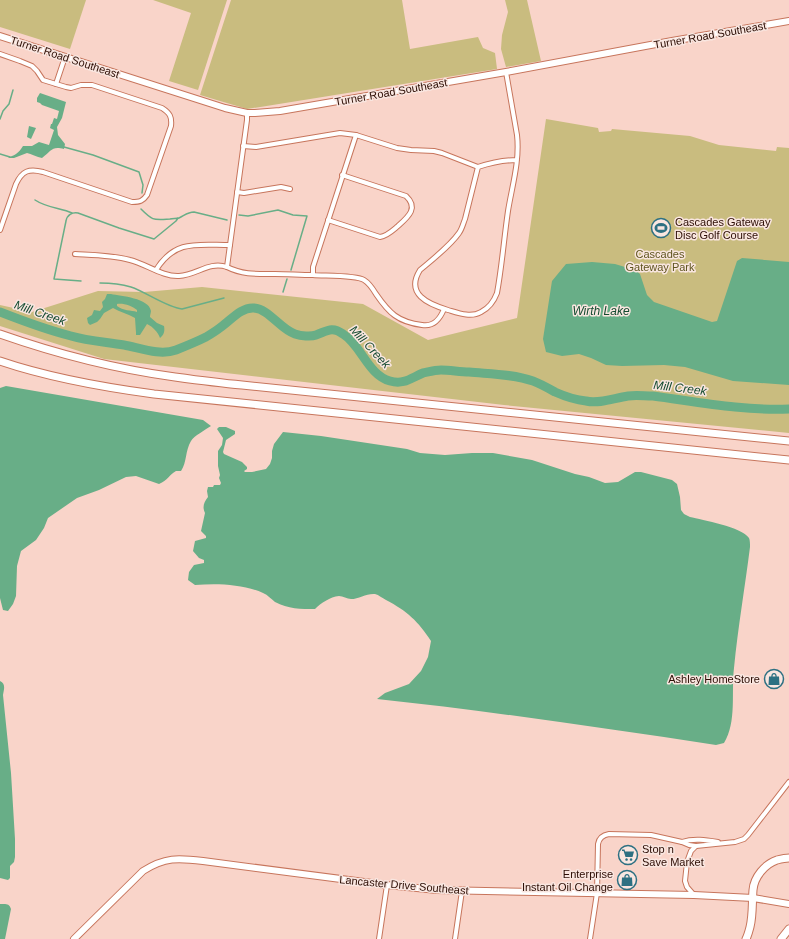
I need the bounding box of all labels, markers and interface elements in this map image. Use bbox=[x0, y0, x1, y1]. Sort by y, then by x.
street label: Turner Road Southeast bbox=[653, 19, 767, 51]
street label: Turner Road Southeast bbox=[9, 34, 121, 80]
street label: Turner Road Southeast bbox=[334, 76, 448, 108]
place label: Cascades Gateway Disc Golf Course bbox=[675, 216, 771, 241]
sports icon: Cascades Gateway Disc Golf Course bbox=[650, 217, 672, 239]
park label: Cascades Gateway Park bbox=[625, 248, 695, 273]
water label: Mill Creek bbox=[13, 298, 68, 329]
water label: Wirth Lake bbox=[572, 304, 630, 318]
water label: Mill Creek bbox=[347, 323, 394, 372]
water label: Mill Creek bbox=[653, 378, 708, 398]
shop icon: Ashley HomeStore bbox=[763, 668, 785, 690]
place label: Ashley HomeStore bbox=[668, 673, 760, 685]
place label: Stop n Save Market bbox=[642, 843, 704, 868]
supermarket icon: Stop n Save Market bbox=[617, 844, 639, 866]
place label: Enterprise Instant Oil Change bbox=[522, 868, 613, 893]
shop icon: Enterprise Instant Oil Change bbox=[616, 869, 638, 891]
street label: Lancaster Drive Southeast bbox=[339, 873, 469, 897]

